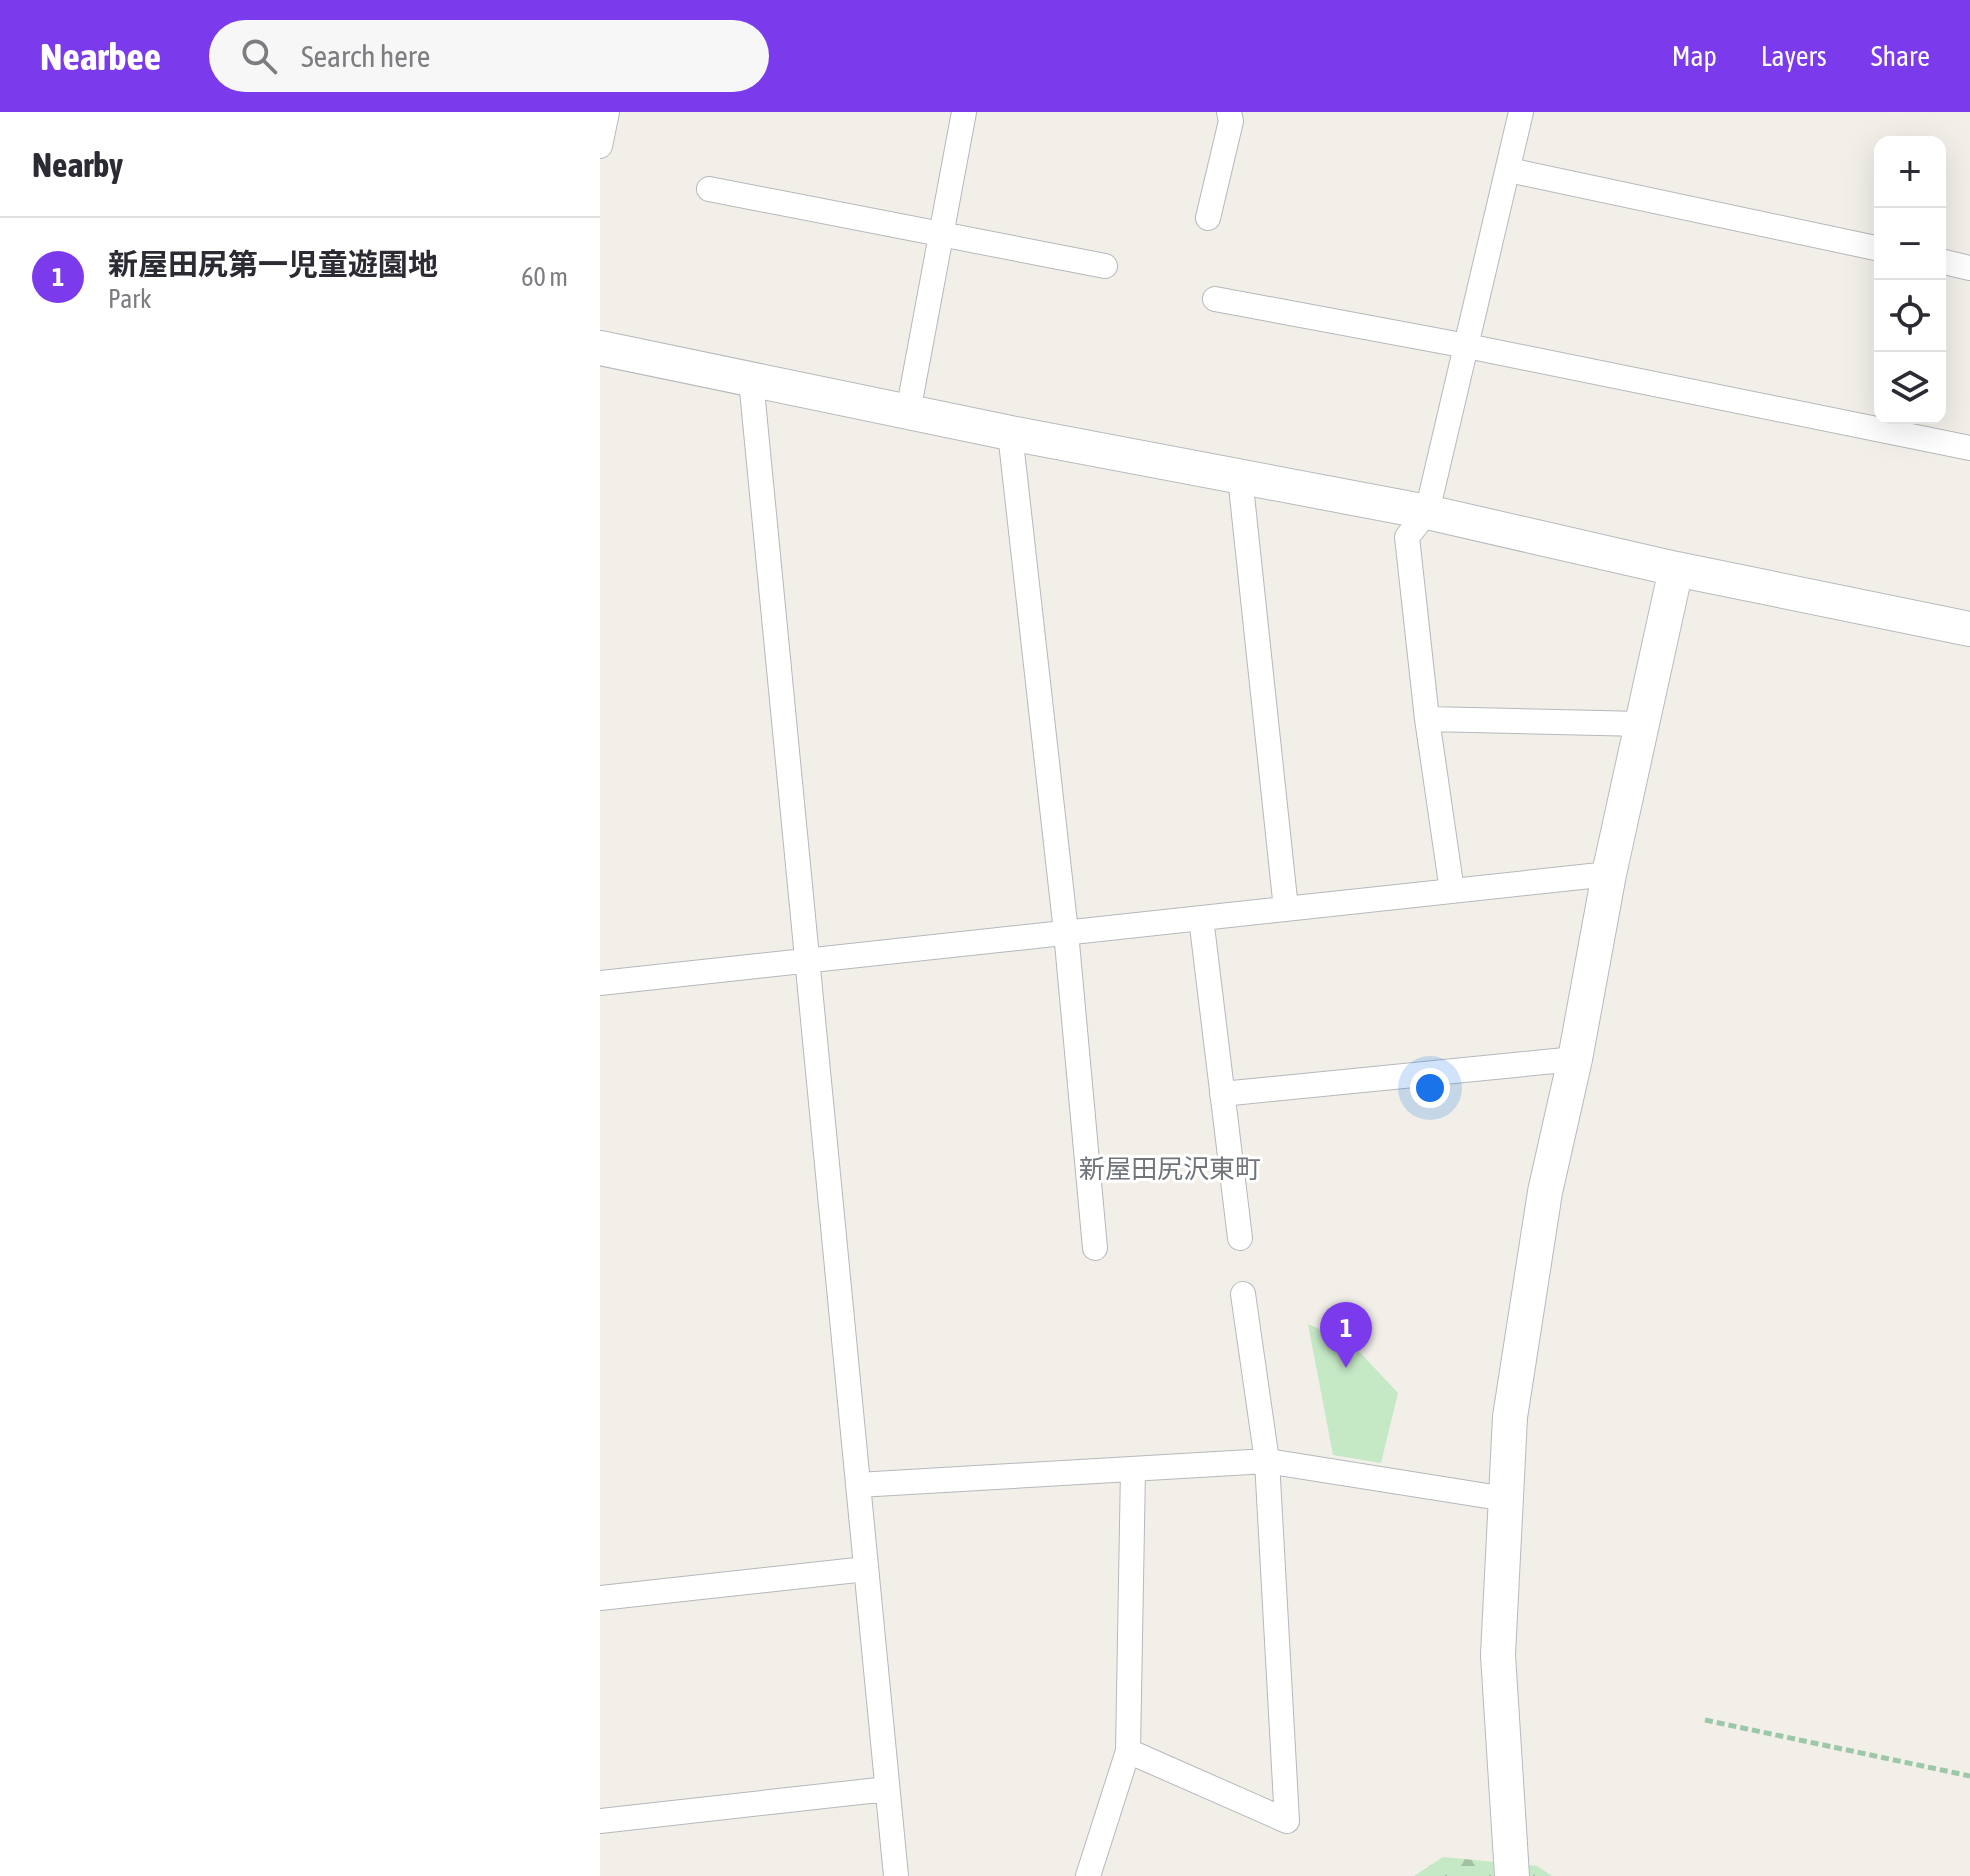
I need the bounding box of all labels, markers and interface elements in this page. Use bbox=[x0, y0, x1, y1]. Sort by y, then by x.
search box bbox=[209, 20, 769, 92]
icon: search bbox=[237, 34, 281, 78]
text: Nearbee bbox=[40, 35, 161, 78]
text: Search here bbox=[301, 39, 430, 73]
text: Map bbox=[1672, 40, 1717, 72]
text: Layers bbox=[1761, 40, 1827, 72]
text: Share bbox=[1871, 40, 1930, 72]
map controls bbox=[1874, 136, 1946, 424]
button: + bbox=[1874, 136, 1946, 208]
text: Nearby bbox=[32, 145, 123, 184]
button: − bbox=[1874, 208, 1946, 280]
text: 新屋田尻第一児童遊園地 bbox=[108, 247, 438, 281]
text: 1 bbox=[52, 262, 64, 292]
text: 60 m bbox=[521, 262, 568, 292]
button: locate bbox=[1874, 280, 1946, 352]
text: Park bbox=[108, 284, 151, 314]
button: layers bbox=[1874, 352, 1946, 424]
your location bbox=[1410, 1068, 1450, 1108]
district label: 新屋田尻沢東町 bbox=[1079, 1154, 1261, 1184]
pin: 1 bbox=[1320, 1302, 1372, 1368]

